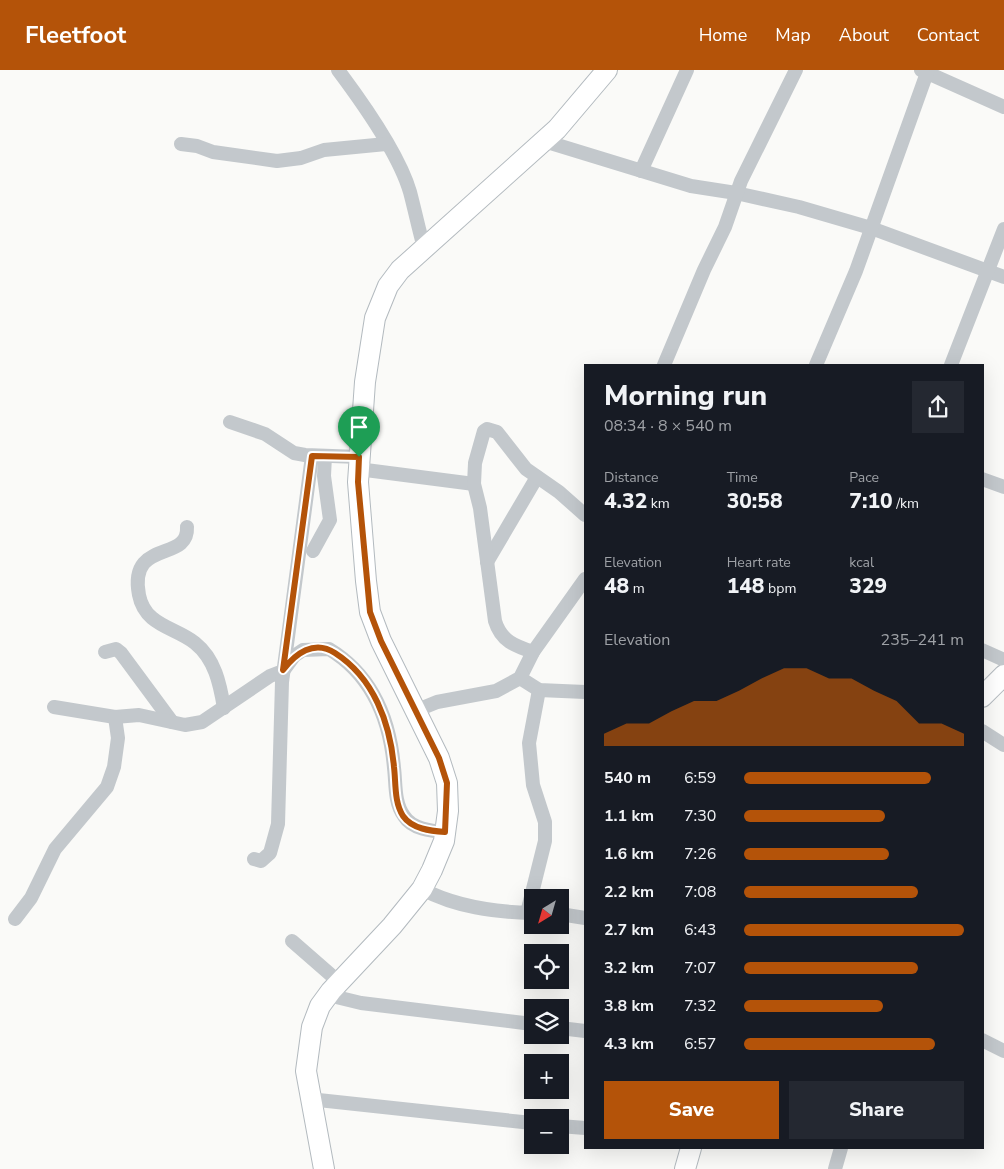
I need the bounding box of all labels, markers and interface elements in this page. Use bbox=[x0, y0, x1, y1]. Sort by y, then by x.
text: Fleetfoot bbox=[25, 19, 126, 51]
text: Home bbox=[699, 23, 747, 47]
text: Map bbox=[775, 23, 811, 47]
text: About bbox=[839, 23, 889, 47]
text: Contact bbox=[917, 23, 979, 47]
text: Morning run bbox=[604, 377, 767, 415]
button: share bbox=[912, 381, 964, 433]
pin bbox=[338, 406, 380, 457]
icon: arrive bbox=[345, 413, 373, 441]
text: 08:34 · 8 × 540 m bbox=[604, 415, 732, 437]
text: Distance bbox=[604, 468, 658, 487]
text: Time bbox=[727, 468, 758, 487]
text: Pace bbox=[849, 468, 879, 487]
text: 4.32 bbox=[604, 487, 647, 515]
text: 30:58 bbox=[727, 487, 783, 515]
text: 7:10 bbox=[849, 487, 893, 515]
text: km bbox=[647, 494, 670, 513]
text: /km bbox=[893, 494, 919, 513]
text: Elevation bbox=[604, 553, 662, 572]
text: Heart rate bbox=[727, 553, 791, 572]
text: kcal bbox=[849, 553, 874, 572]
text: 48 bbox=[604, 572, 629, 600]
text: 148 bbox=[727, 572, 764, 600]
text: 329 bbox=[849, 572, 887, 600]
text: m bbox=[629, 579, 645, 598]
text: bpm bbox=[764, 579, 796, 598]
text: Elevation bbox=[604, 629, 670, 651]
text: 235–241 m bbox=[881, 629, 964, 651]
text: 540 m bbox=[604, 767, 651, 789]
text: 6:59 bbox=[684, 767, 716, 789]
text: 1.1 km bbox=[604, 805, 654, 827]
text: 7:30 bbox=[684, 805, 716, 827]
text: 1.6 km bbox=[604, 843, 654, 865]
text: 7:26 bbox=[684, 843, 716, 865]
text: 2.2 km bbox=[604, 881, 654, 903]
text: 7:08 bbox=[684, 881, 716, 903]
north arrow bbox=[524, 889, 569, 934]
map controls bbox=[524, 889, 569, 1154]
text: 2.7 km bbox=[604, 919, 654, 941]
text: 6:43 bbox=[684, 919, 716, 941]
button: locate bbox=[524, 944, 569, 989]
text: 3.2 km bbox=[604, 957, 654, 979]
text: 7:07 bbox=[684, 957, 716, 979]
text: 3.8 km bbox=[604, 995, 654, 1017]
text: 7:32 bbox=[684, 995, 716, 1017]
button: layers bbox=[524, 999, 569, 1044]
text: 4.3 km bbox=[604, 1033, 654, 1055]
text: 6:57 bbox=[684, 1033, 716, 1055]
button: + bbox=[524, 1054, 569, 1099]
button: Save bbox=[604, 1081, 779, 1139]
button: Share bbox=[789, 1081, 964, 1139]
button: − bbox=[524, 1109, 569, 1154]

